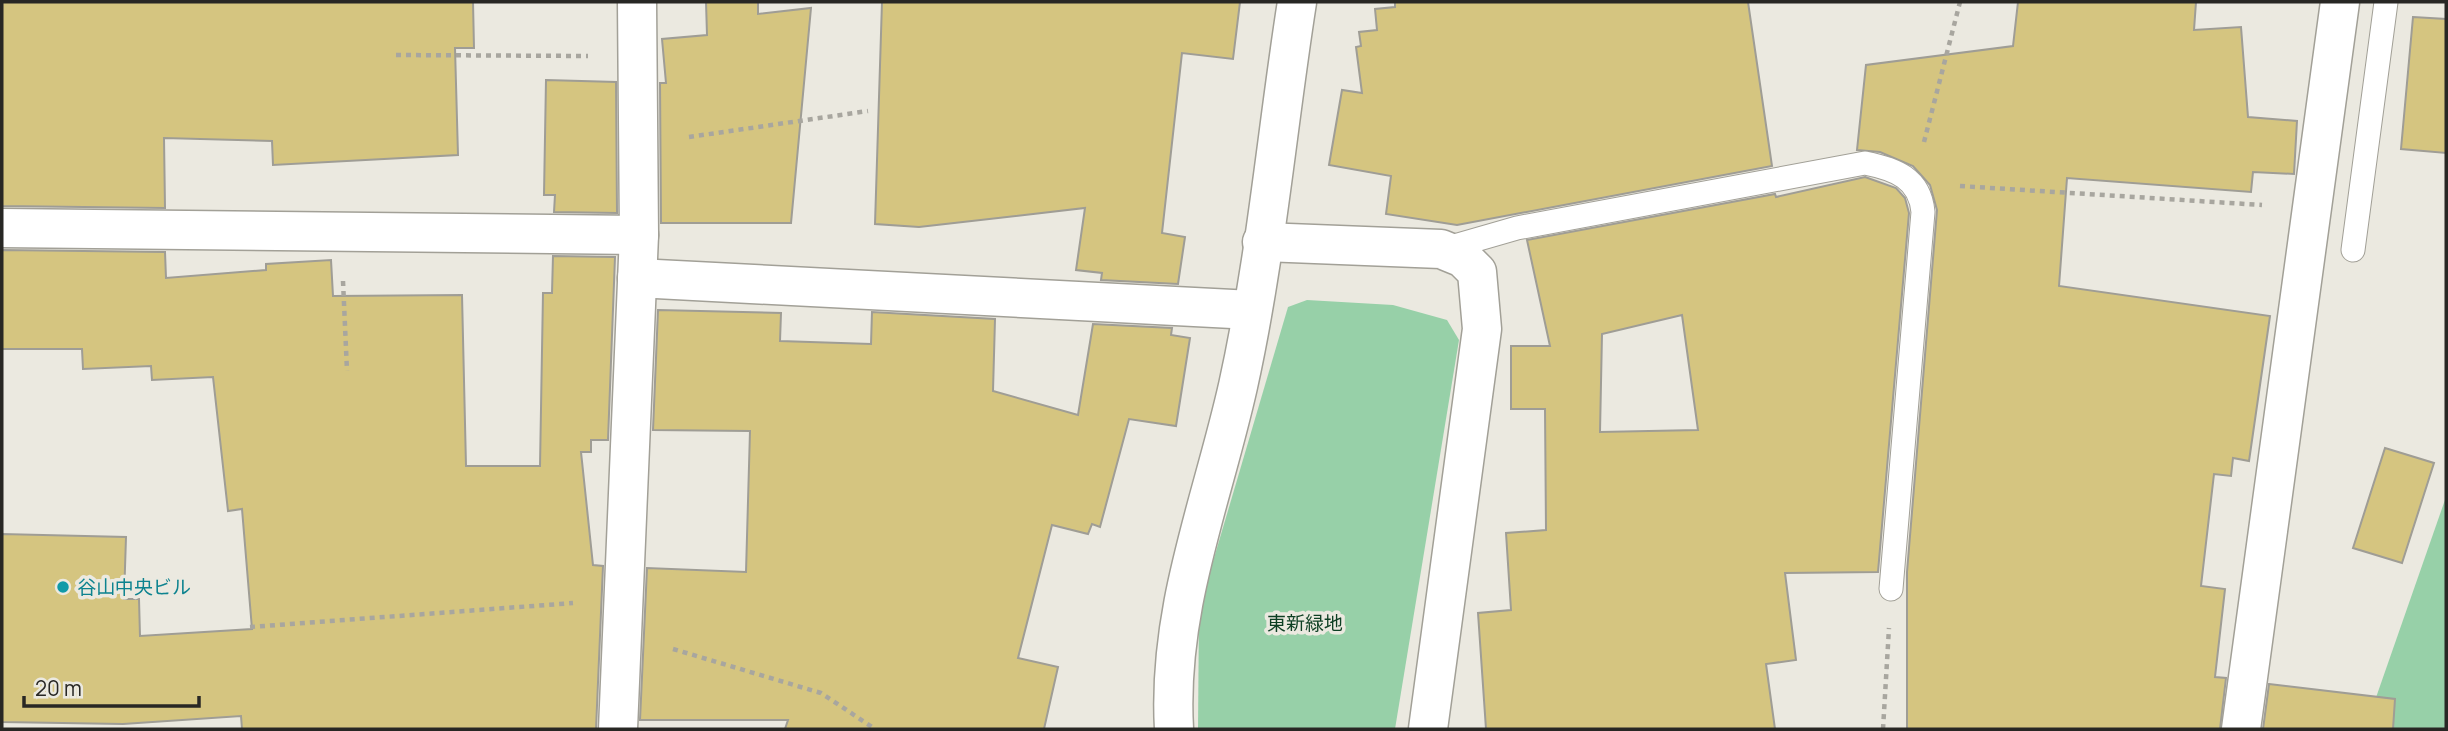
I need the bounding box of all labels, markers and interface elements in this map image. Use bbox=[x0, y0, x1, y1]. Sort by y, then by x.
place label: 谷山中央ビル bbox=[77, 574, 191, 600]
marker: 谷山中央ビル bbox=[55, 579, 71, 595]
park label: 東新緑地 bbox=[1267, 610, 1343, 636]
scale bar bbox=[24, 664, 200, 708]
text: 20 m bbox=[35, 674, 82, 702]

